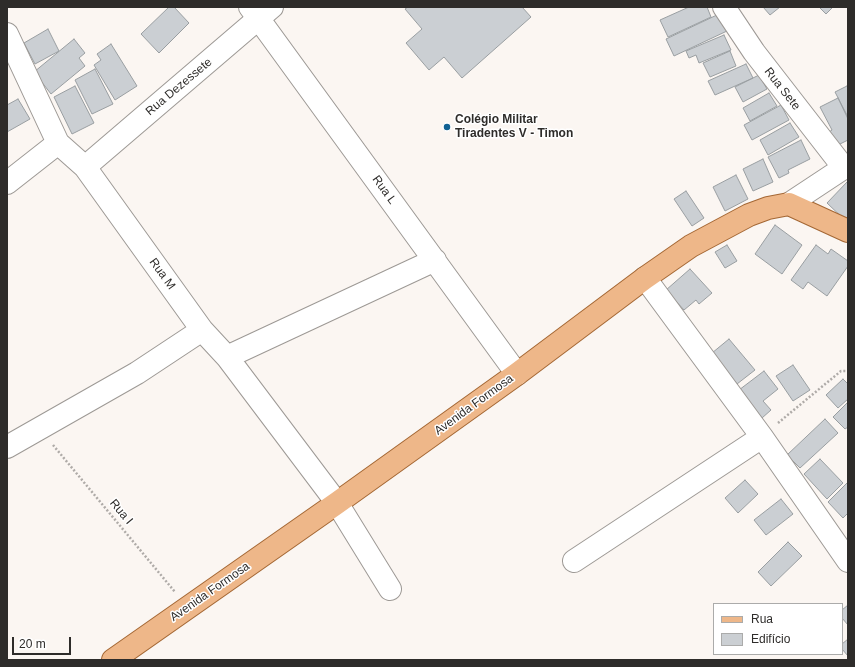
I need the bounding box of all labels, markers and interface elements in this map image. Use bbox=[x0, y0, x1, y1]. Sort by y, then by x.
street label: Rua Dezessete bbox=[143, 55, 215, 119]
street label: Rua Sete bbox=[761, 65, 803, 113]
place label: Colégio Militar Tiradentes V - Timon bbox=[455, 113, 573, 141]
marker: Colégio Militar Tiradentes V - Timon bbox=[442, 122, 452, 132]
street label: Rua L bbox=[369, 173, 399, 207]
street label: Rua M bbox=[146, 255, 178, 293]
street label: Avenida Formosa bbox=[432, 372, 516, 438]
street label: Rua I bbox=[106, 496, 136, 528]
street label: Avenida Formosa bbox=[167, 559, 253, 625]
legend bbox=[713, 603, 843, 655]
text: Rua bbox=[751, 612, 773, 626]
scale bar bbox=[14, 629, 73, 655]
text: Edifício bbox=[751, 632, 790, 646]
text: 20 m bbox=[19, 637, 46, 651]

